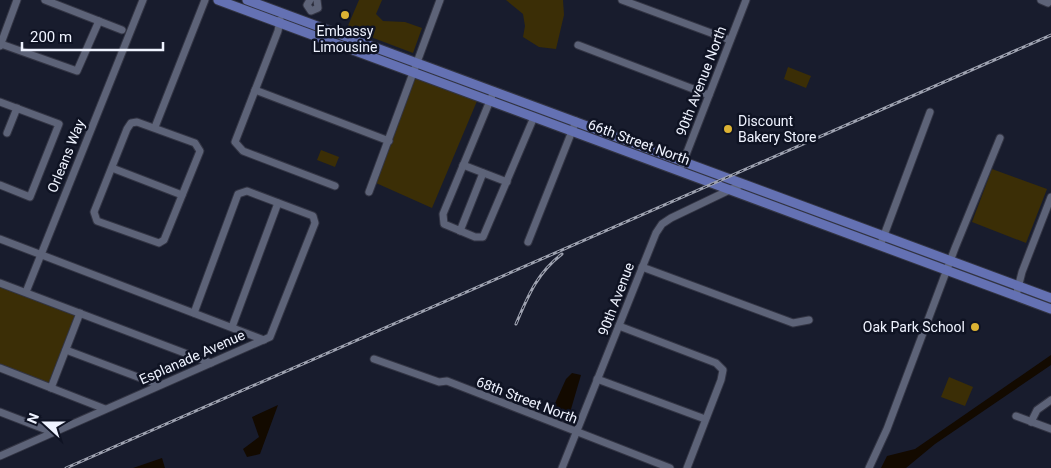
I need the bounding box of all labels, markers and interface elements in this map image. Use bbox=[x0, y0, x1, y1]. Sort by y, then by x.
marker: Embassy Limousine bbox=[339, 9, 351, 21]
scale bar bbox=[22, 20, 164, 52]
place label: Embassy Limousine bbox=[313, 23, 377, 55]
street label: 90th Avenue North bbox=[673, 24, 729, 138]
text: 200 m bbox=[30, 28, 72, 46]
place label: Discount Bakery Store bbox=[738, 113, 816, 145]
street label: 66th Street North bbox=[586, 116, 692, 168]
street label: Orleans Way bbox=[44, 117, 88, 195]
marker: Discount Bakery Store bbox=[722, 123, 734, 135]
street label: 90th Avenue bbox=[595, 260, 637, 338]
place label: Oak Park School bbox=[863, 319, 965, 335]
marker: Oak Park School bbox=[969, 321, 981, 333]
street label: Esplanade Avenue bbox=[137, 327, 247, 387]
street label: 68th Street North bbox=[474, 373, 580, 427]
north arrow bbox=[20, 398, 70, 448]
text: N bbox=[24, 411, 42, 426]

